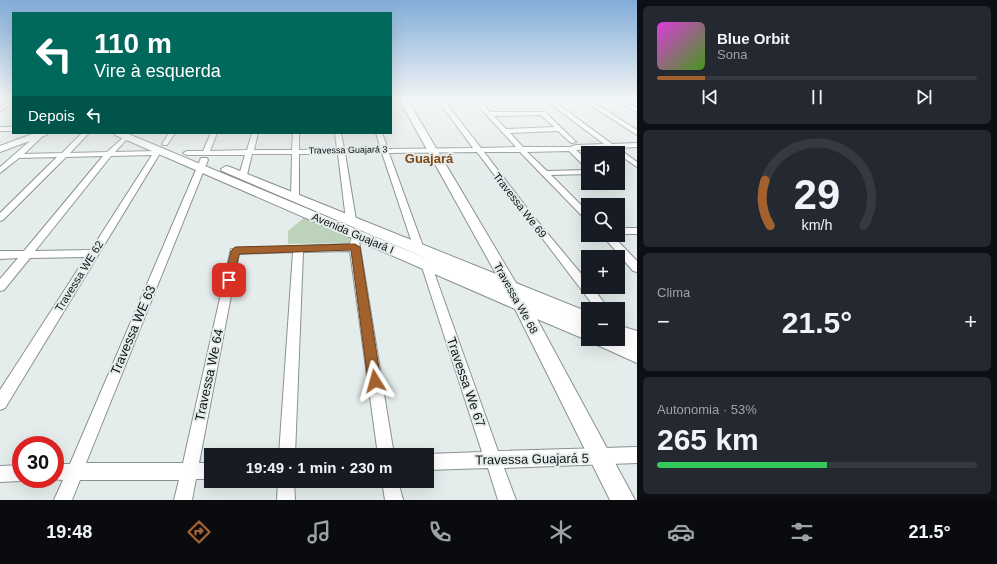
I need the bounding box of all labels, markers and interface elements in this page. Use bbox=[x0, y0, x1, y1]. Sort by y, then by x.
icon: left bbox=[28, 28, 80, 80]
text: 110 m bbox=[94, 28, 172, 59]
text: Blue Orbit bbox=[717, 30, 790, 47]
text: Sona bbox=[717, 47, 747, 62]
text: Vire à esquerda bbox=[94, 61, 221, 81]
icon: previous bbox=[699, 86, 721, 108]
icon: pause bbox=[806, 86, 828, 108]
icon: next bbox=[913, 86, 935, 108]
icon: left bbox=[83, 104, 105, 126]
text: Depois bbox=[28, 107, 75, 124]
street label: Travessa Guajará 3 bbox=[309, 144, 387, 156]
map controls bbox=[581, 146, 625, 346]
button: sound bbox=[581, 146, 625, 190]
district label: Guajará bbox=[405, 151, 454, 166]
street label: Travessa We 69 bbox=[491, 170, 549, 240]
text: 29 bbox=[794, 171, 840, 218]
button: search bbox=[581, 198, 625, 242]
street label: Avenida Guajará I bbox=[310, 210, 396, 256]
text: km/h bbox=[802, 217, 833, 233]
street label: Travessa WE 62 bbox=[52, 239, 106, 313]
button: + bbox=[581, 250, 625, 294]
street label: Travessa We 68 bbox=[491, 260, 541, 336]
pin bbox=[212, 263, 246, 297]
icon: arrive bbox=[218, 269, 240, 291]
street label: Travessa WE 63 bbox=[107, 283, 159, 377]
text: Clima bbox=[657, 285, 690, 300]
button: − bbox=[581, 302, 625, 346]
text: 21.5° bbox=[782, 306, 852, 339]
text: − bbox=[657, 309, 670, 334]
text: + bbox=[964, 309, 977, 334]
street label: Travessa We 64 bbox=[192, 327, 226, 423]
street label: Travessa We 67 bbox=[444, 335, 488, 429]
position arrow bbox=[354, 360, 396, 402]
text: Autonomia · 53% bbox=[657, 402, 757, 417]
text: 265 km bbox=[657, 423, 759, 456]
speed limit sign: 30 bbox=[12, 436, 64, 488]
street label: Travessa Guajará 5 bbox=[475, 451, 589, 467]
text: 19:49 · 1 min · 230 m bbox=[246, 459, 392, 476]
icon: directions bbox=[185, 518, 213, 546]
icon: music bbox=[305, 518, 333, 546]
icon: phone bbox=[426, 518, 454, 546]
icon: climate bbox=[547, 518, 575, 546]
icon: car bbox=[667, 518, 695, 546]
icon: filters bbox=[788, 518, 816, 546]
text: 19:48 bbox=[46, 522, 92, 542]
text: 21.5° bbox=[908, 522, 951, 542]

